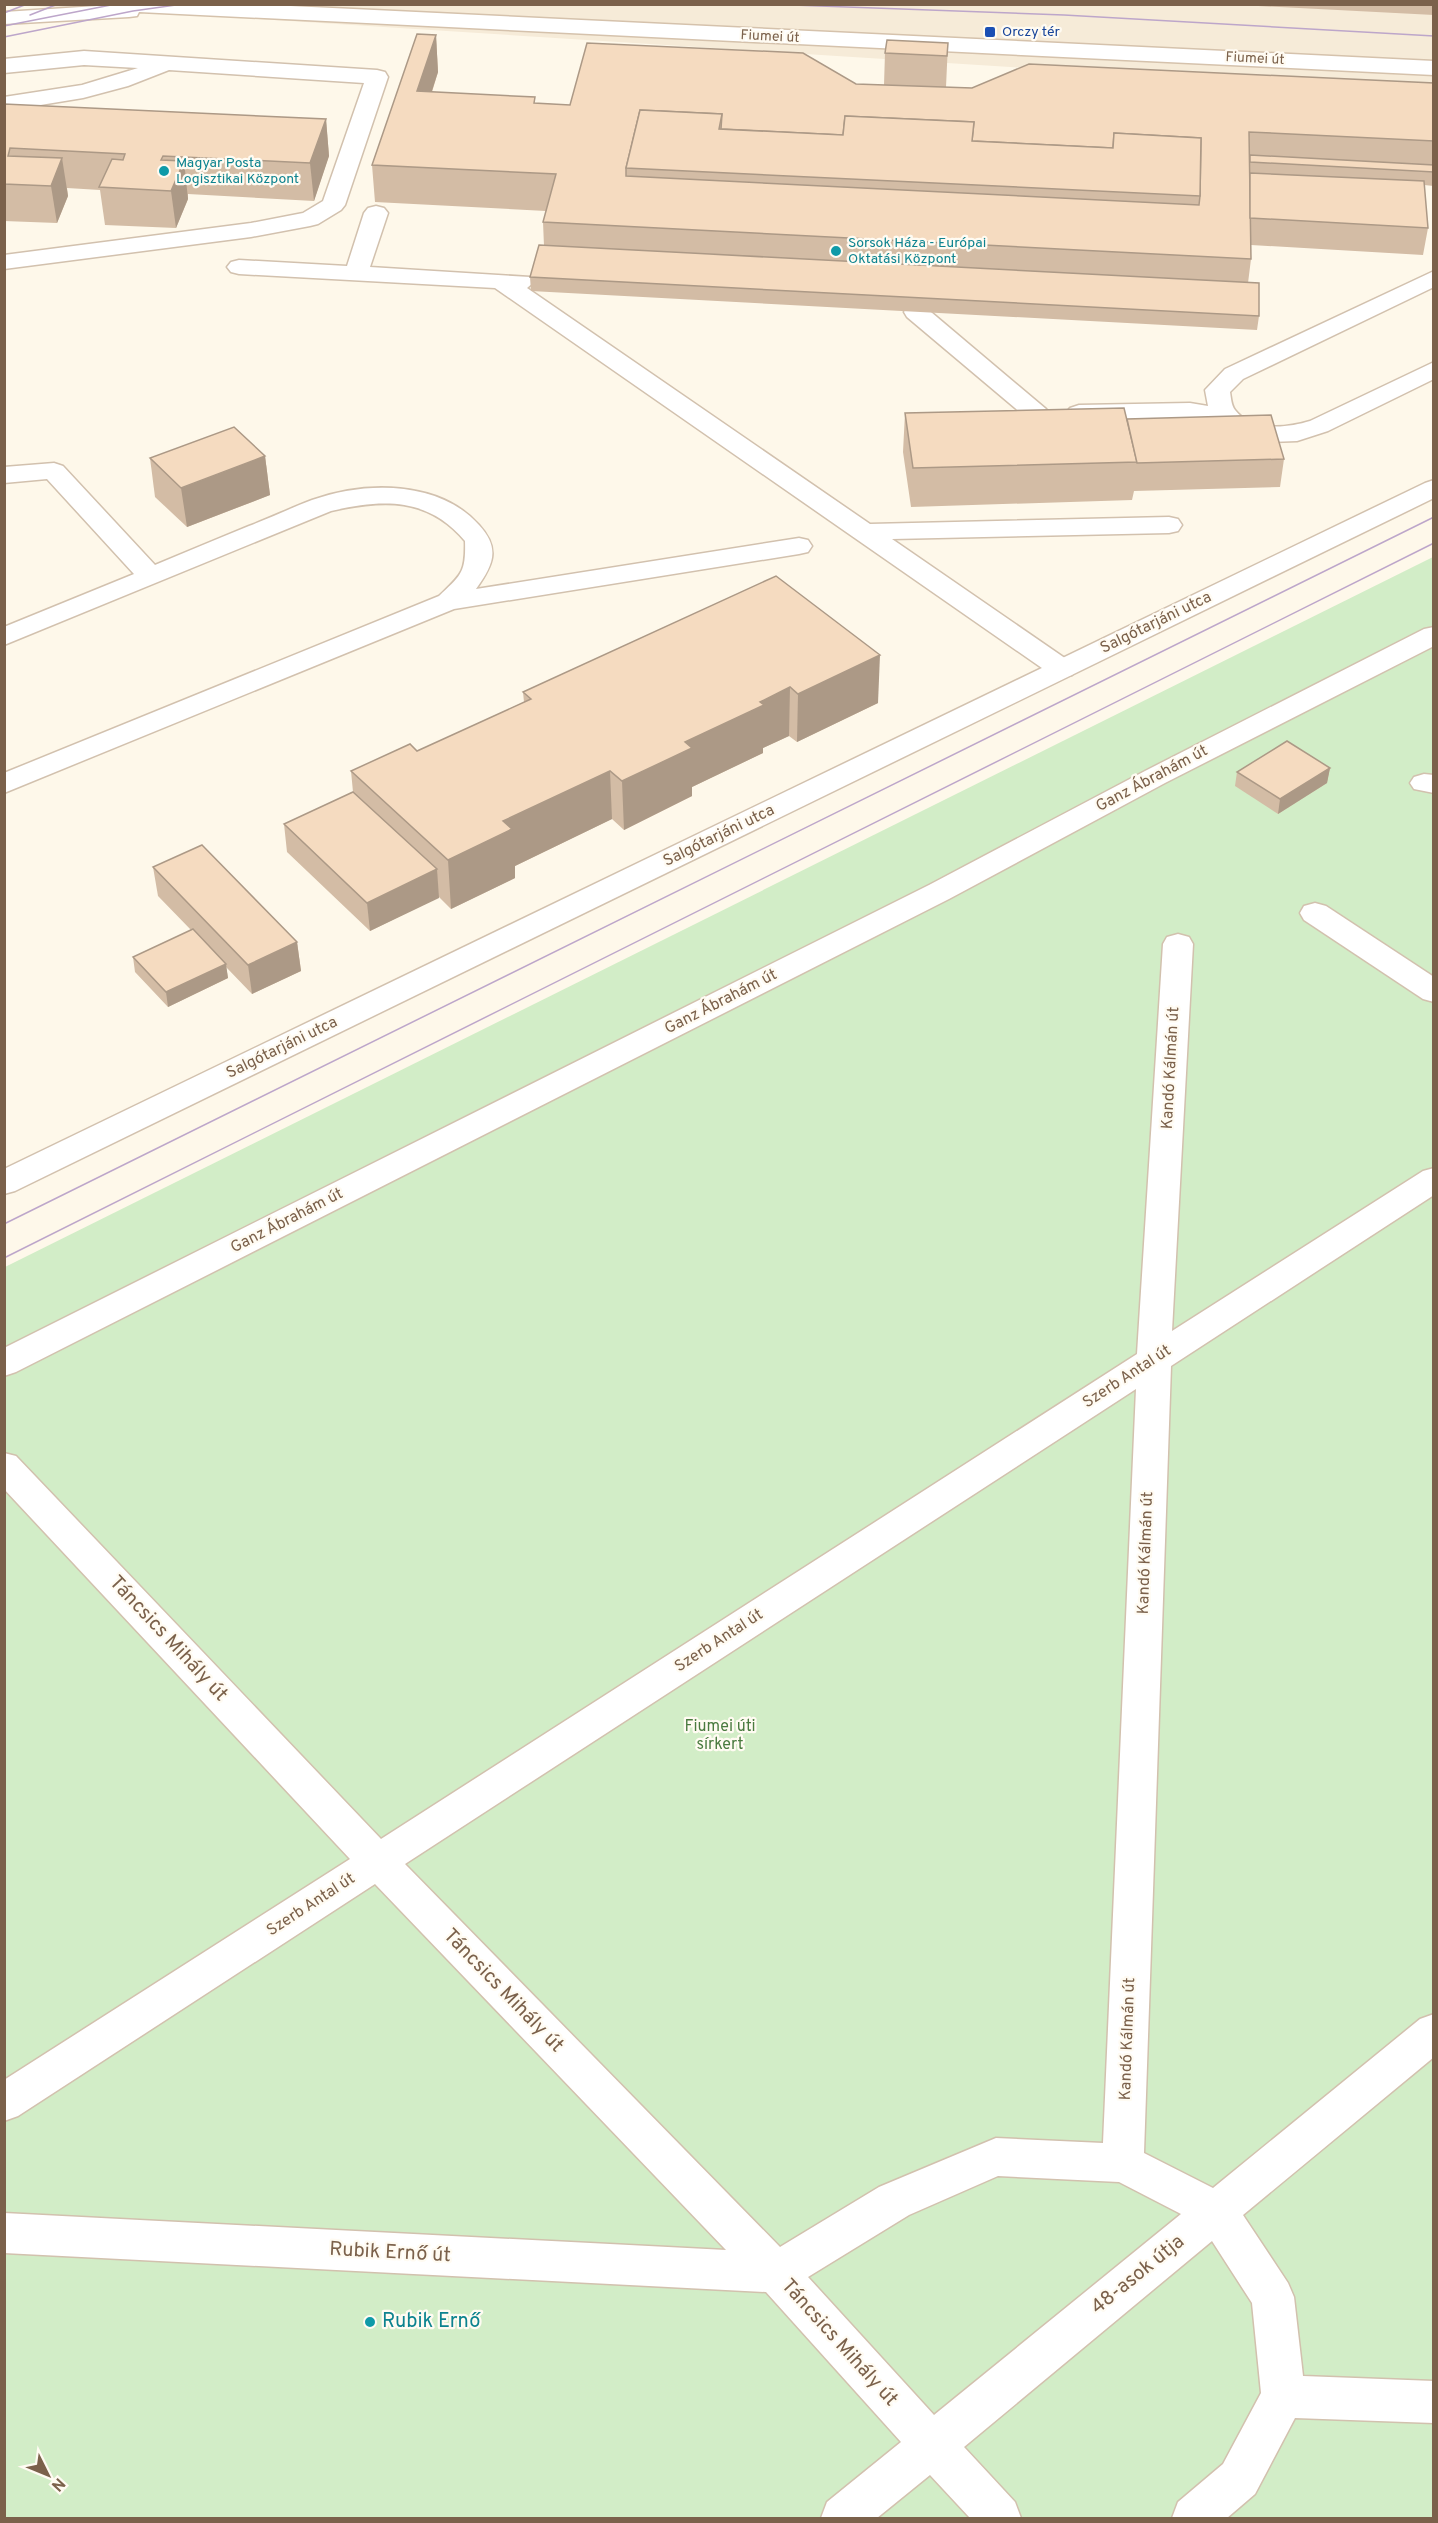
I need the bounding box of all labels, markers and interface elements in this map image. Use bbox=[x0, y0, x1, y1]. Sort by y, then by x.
place label: Orczy tér bbox=[1002, 24, 1061, 41]
marker: Orczy tér bbox=[983, 25, 997, 39]
street label: Fiumei út bbox=[740, 27, 800, 47]
street label: Fiumei út bbox=[1225, 49, 1285, 69]
place label: Magyar Posta Logisztikai Központ bbox=[176, 155, 299, 188]
marker: Magyar Posta Logisztikai Központ bbox=[157, 164, 171, 178]
place label: Sorsok Háza - Európai Oktatási Központ bbox=[848, 235, 986, 268]
marker: Sorsok Háza - Európai Oktatási Központ bbox=[829, 244, 843, 258]
street label: Salgótarjáni utca bbox=[1097, 587, 1215, 659]
street label: Ganz Ábrahám út bbox=[1092, 739, 1211, 817]
street label: Salgótarjáni utca bbox=[660, 800, 778, 872]
street label: Ganz Ábrahám út bbox=[660, 963, 781, 1039]
street label: Kandó Kálmán út bbox=[1158, 1006, 1184, 1130]
street label: Salgótarjáni utca bbox=[223, 1012, 341, 1084]
street label: Ganz Ábrahám út bbox=[226, 1182, 347, 1258]
street label: Szerb Antal út bbox=[1079, 1341, 1175, 1413]
street label: Kandó Kálmán út bbox=[1134, 1491, 1158, 1615]
street label: Táncsics Mihály út bbox=[103, 1571, 233, 1707]
street label: Szerb Antal út bbox=[671, 1605, 767, 1677]
park label: Fiumei úti sírkert bbox=[684, 1717, 756, 1755]
street label: Szerb Antal út bbox=[263, 1869, 359, 1941]
street label: Táncsics Mihály út bbox=[437, 1923, 569, 2059]
street label: Kandó Kálmán út bbox=[1116, 1977, 1140, 2101]
street label: 48-asok útja bbox=[1086, 2229, 1190, 2321]
street label: Rubik Ernő út bbox=[328, 2237, 452, 2269]
street label: Táncsics Mihály út bbox=[775, 2274, 903, 2412]
place label: Rubik Ernő bbox=[382, 2309, 481, 2335]
marker: Rubik Ernő bbox=[363, 2315, 377, 2329]
north arrow bbox=[18, 2445, 78, 2505]
text: N bbox=[46, 2473, 69, 2495]

